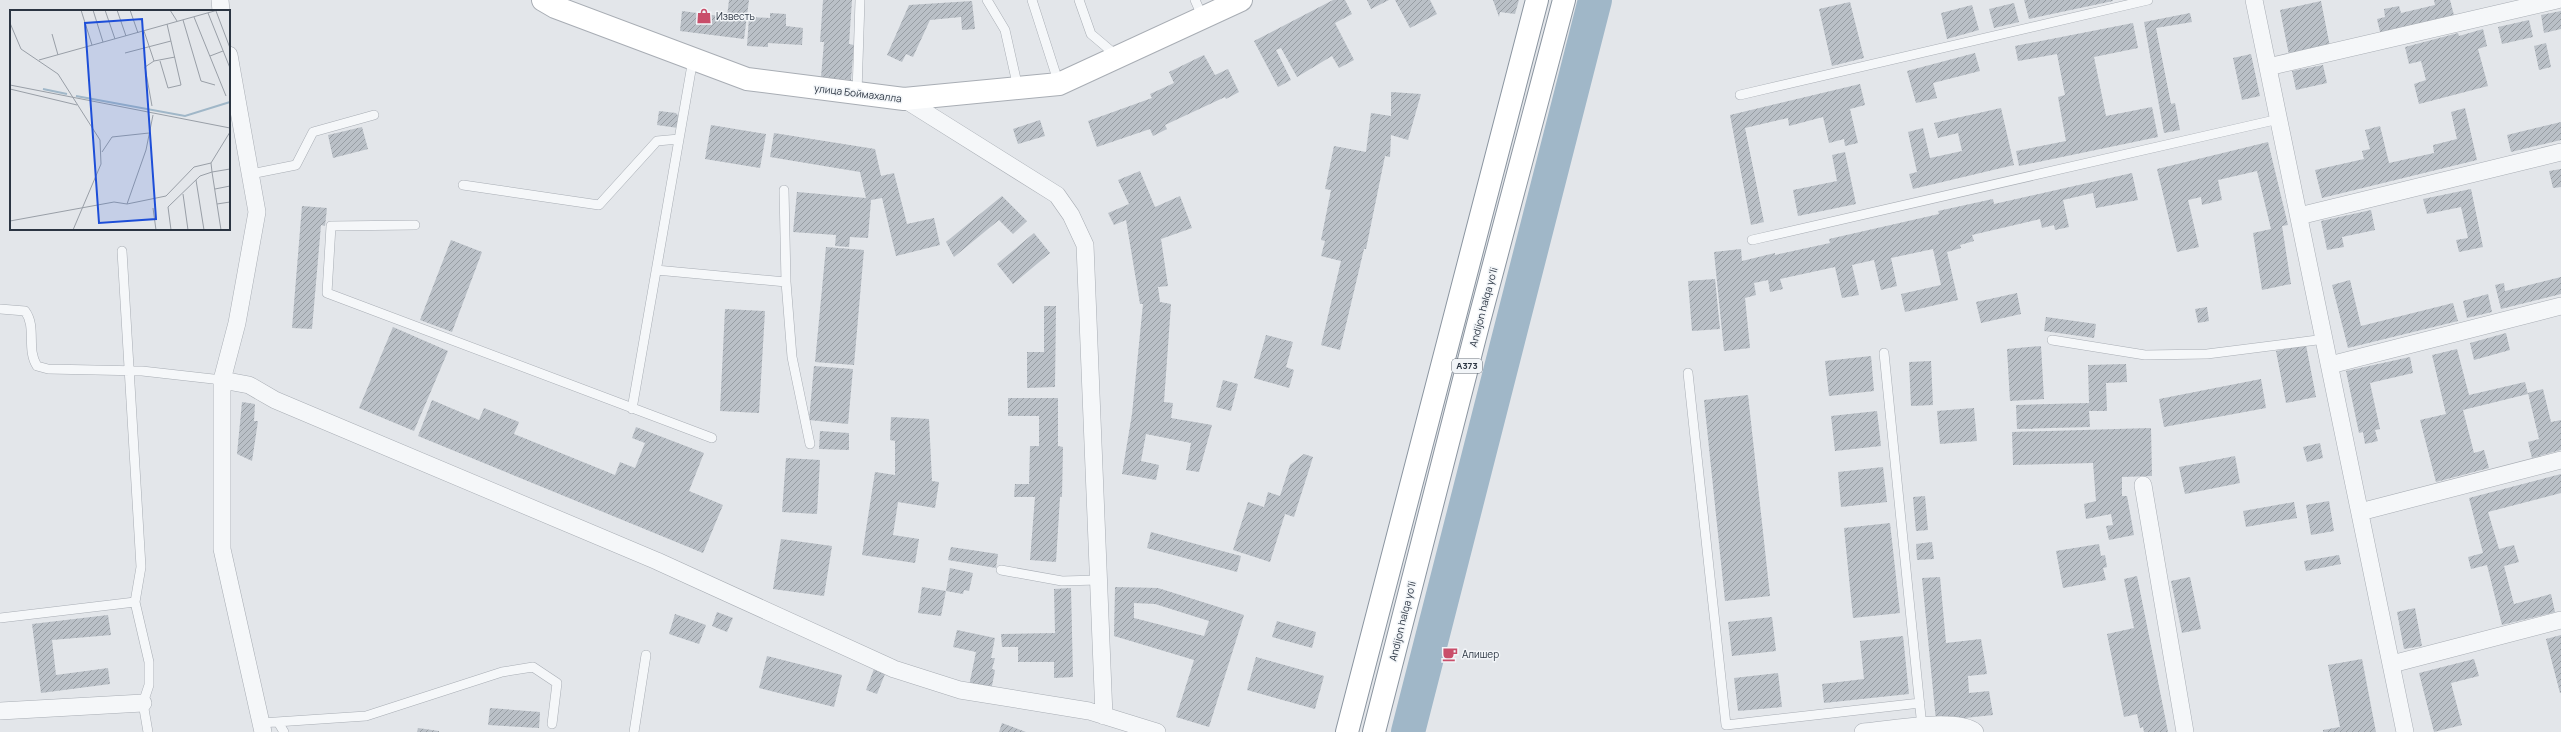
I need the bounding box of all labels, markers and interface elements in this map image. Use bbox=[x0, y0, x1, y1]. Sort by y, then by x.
shop icon: Известь bbox=[695, 7, 713, 25]
place label: Известь bbox=[716, 9, 755, 23]
inset map bbox=[10, 10, 230, 230]
street label: улица Боймахалла bbox=[813, 81, 903, 105]
street label: Andijon halqa yo‘li bbox=[1466, 266, 1500, 348]
road number: A373 bbox=[1452, 359, 1482, 373]
street label: Andijon halqa yo‘li bbox=[1385, 579, 1419, 663]
cafe icon: Алишер bbox=[1441, 645, 1459, 663]
place label: Алишер bbox=[1462, 647, 1499, 661]

